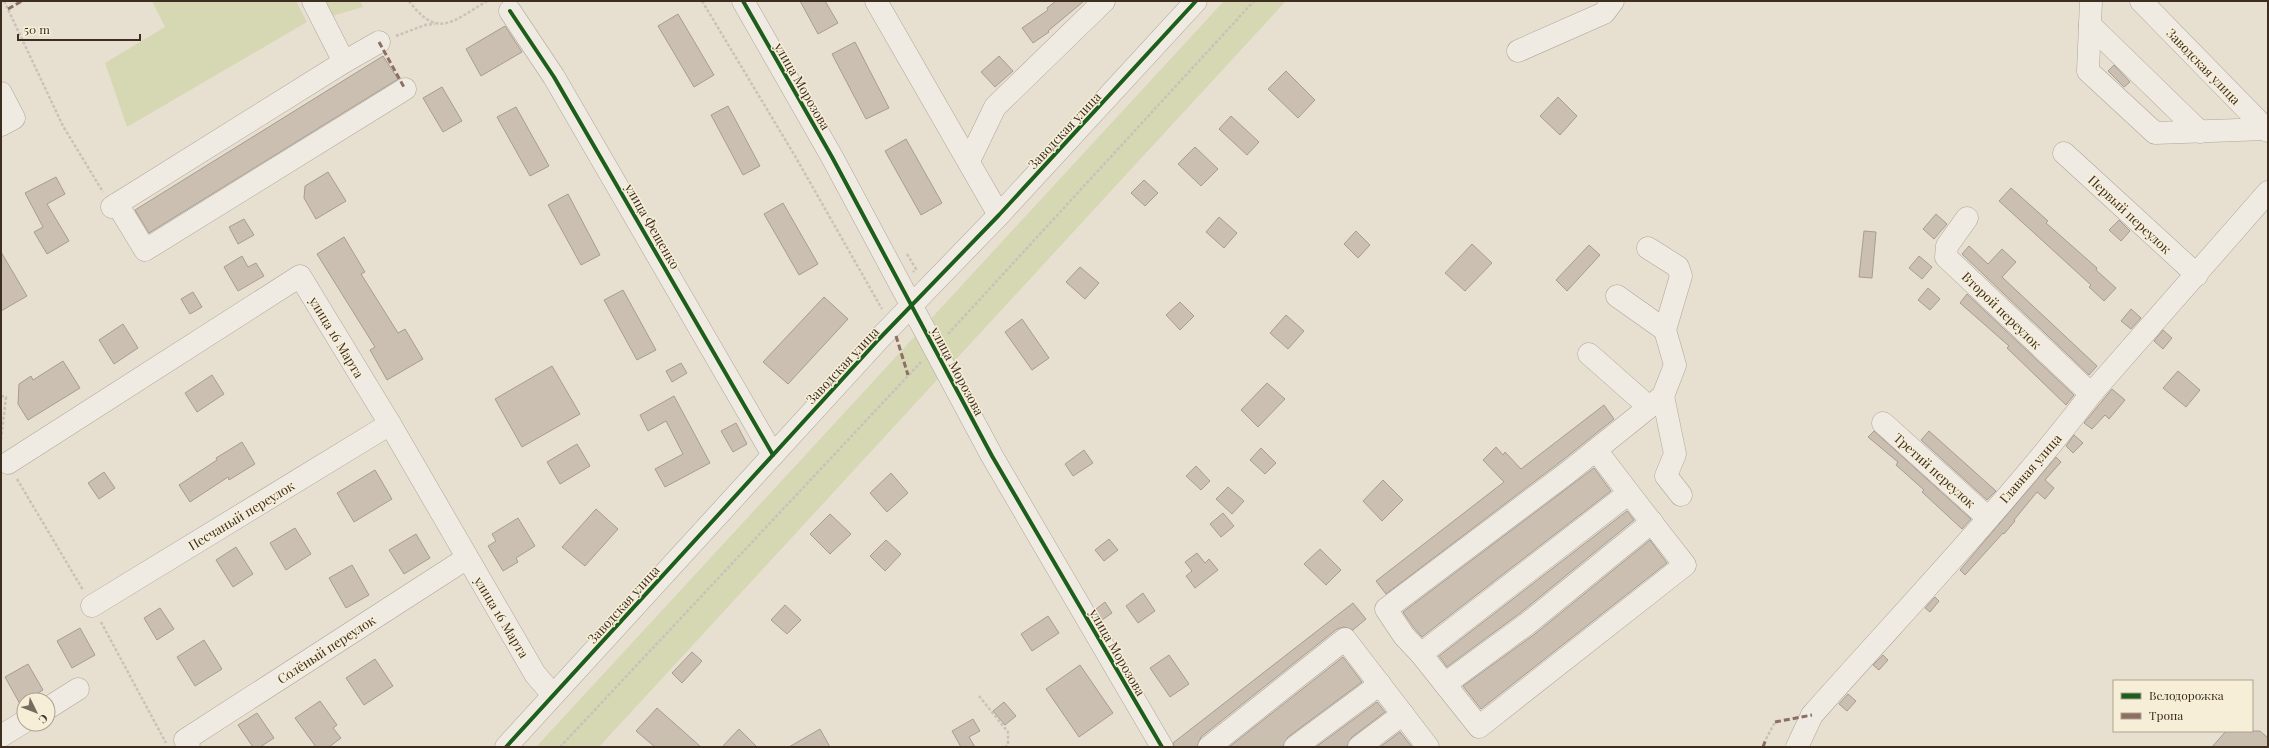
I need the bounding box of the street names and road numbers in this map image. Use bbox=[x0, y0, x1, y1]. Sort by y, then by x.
street label: Заводская улица bbox=[2163, 24, 2245, 108]
street label: улица Морозова bbox=[771, 39, 835, 133]
street label: Заводская улица bbox=[1024, 87, 1104, 172]
street label: Первый переулок bbox=[2085, 171, 2176, 257]
street label: улица Фещенко bbox=[621, 179, 684, 272]
street label: Второй переулок bbox=[1959, 268, 2046, 353]
street label: улица 16 Марта bbox=[305, 292, 368, 381]
street label: Заводская улица bbox=[802, 322, 882, 407]
street label: улица Морозова bbox=[927, 323, 989, 419]
street label: Третий переулок bbox=[1890, 429, 1980, 512]
street label: Главная улица bbox=[1995, 429, 2065, 506]
street label: Песчаный переулок bbox=[185, 476, 298, 553]
street label: Заводская улица bbox=[583, 561, 663, 647]
street label: улица 16 Марта bbox=[470, 572, 533, 661]
street label: улица Морозова bbox=[1086, 605, 1150, 699]
street label: Солёный переулок bbox=[274, 611, 379, 687]

